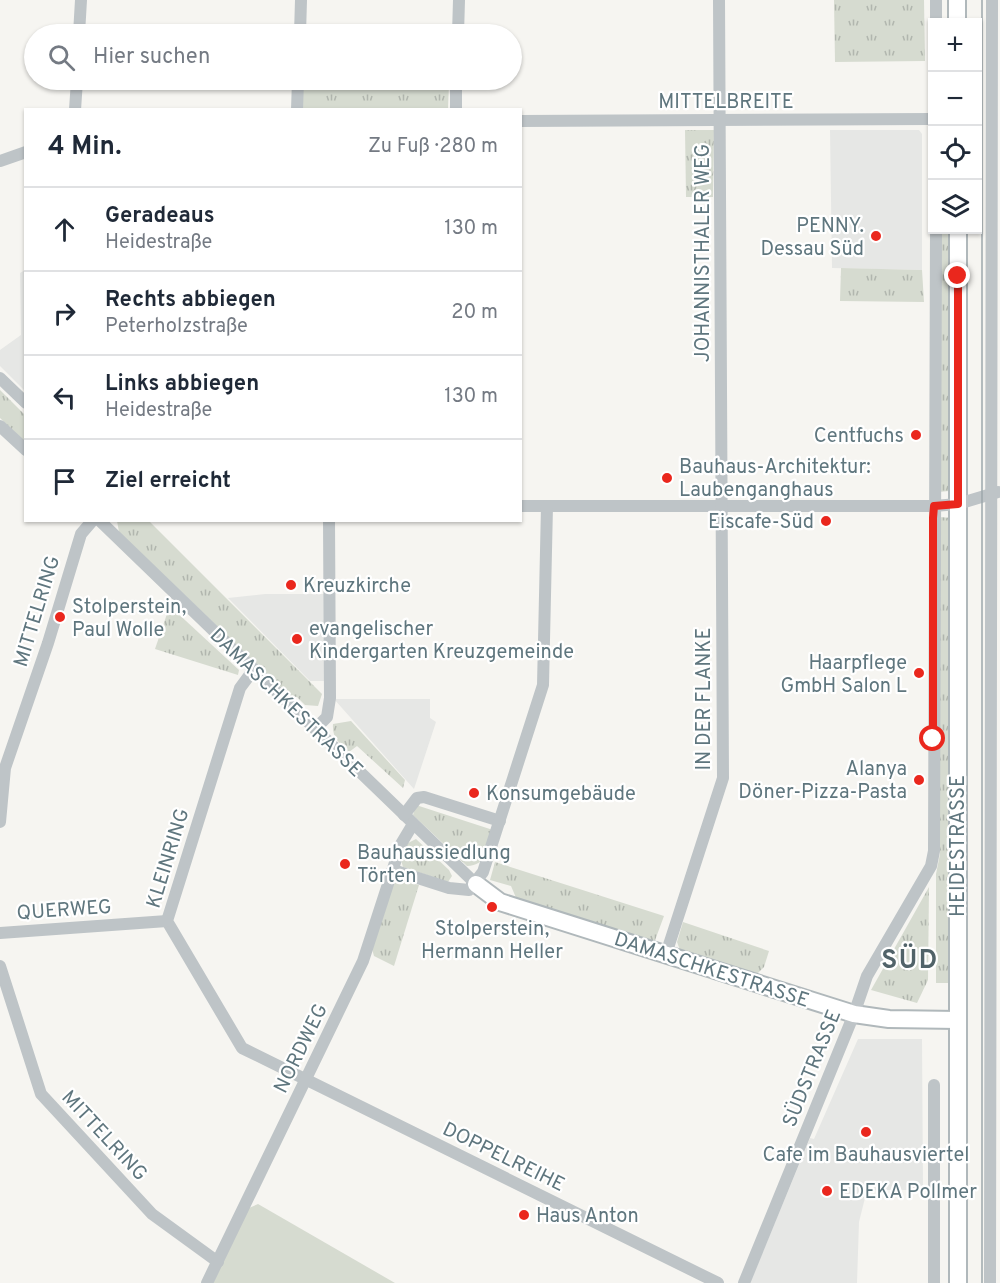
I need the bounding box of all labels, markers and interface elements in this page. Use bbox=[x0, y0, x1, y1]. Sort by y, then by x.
map controls bbox=[928, 18, 982, 234]
button: + bbox=[928, 18, 982, 72]
search box bbox=[24, 24, 522, 90]
icon: search bbox=[45, 41, 78, 74]
text: Hier suchen bbox=[93, 44, 210, 71]
button: − bbox=[928, 72, 982, 126]
street label: MITTELBREITE bbox=[658, 90, 794, 116]
button: locate bbox=[928, 126, 982, 180]
text: 4 Min. bbox=[48, 131, 122, 164]
text: Zu Fuß · 280 m bbox=[368, 134, 498, 160]
street label: JOHANNISTHALER WEG bbox=[691, 144, 717, 362]
button: layers bbox=[928, 180, 982, 234]
text: Geradeaus bbox=[105, 203, 215, 230]
icon: ahead bbox=[48, 213, 81, 246]
place label: PENNY. Dessau Süd bbox=[760, 214, 864, 263]
text: 130 m bbox=[444, 216, 498, 242]
marker: PENNY. Dessau Süd bbox=[869, 229, 883, 243]
text: Heidestraße bbox=[105, 230, 212, 256]
route end bbox=[944, 262, 970, 288]
text: Rechts abbiegen bbox=[105, 287, 276, 314]
icon: right bbox=[48, 297, 81, 330]
text: 20 m bbox=[451, 300, 498, 326]
text: Peterholzstraße bbox=[105, 314, 248, 340]
text: Links abbiegen bbox=[105, 371, 259, 398]
icon: left bbox=[48, 381, 81, 414]
text: 130 m bbox=[444, 384, 498, 410]
text: Heidestraße bbox=[105, 398, 212, 424]
place label: Centfuchs bbox=[814, 424, 904, 450]
marker: Centfuchs bbox=[909, 428, 923, 442]
place label: Bauhaus-Architektur: Laubenganghaus bbox=[679, 455, 871, 504]
icon: arrive bbox=[48, 465, 81, 498]
text: Ziel erreicht bbox=[105, 468, 231, 495]
marker: Bauhaus-Architektur: Laubenganghaus bbox=[660, 471, 674, 485]
place label: Eiscafe-Süd bbox=[708, 510, 814, 536]
marker: Eiscafe-Süd bbox=[819, 514, 833, 528]
street label: MITTELRING bbox=[9, 553, 67, 670]
place label: Kreuzkirche bbox=[303, 574, 411, 600]
marker: Kreuzkirche bbox=[284, 578, 298, 592]
place label: Stolperstein, Paul Wolle bbox=[72, 595, 186, 644]
marker: Stolperstein, Paul Wolle bbox=[53, 610, 67, 624]
place label: evangelischer Kindergarten Kreuzgemeinde bbox=[309, 617, 574, 666]
street label: DAMASCHKESTRASSE bbox=[203, 623, 368, 783]
street label: IN DER FLANKE bbox=[692, 627, 718, 771]
marker: evangelischer Kindergarten Kreuzgemeinde bbox=[290, 632, 304, 646]
place label: Haarpflege GmbH Salon L bbox=[780, 651, 907, 700]
marker: Haarpflege GmbH Salon L bbox=[912, 666, 926, 680]
route start bbox=[919, 725, 945, 751]
place label: Alanya Döner-Pizza-Pasta bbox=[738, 757, 907, 806]
marker: Alanya Döner-Pizza-Pasta bbox=[912, 773, 926, 787]
street label: HEIDESTRASSE bbox=[946, 775, 972, 917]
place label: Konsumgebäude bbox=[486, 782, 636, 808]
marker: Konsumgebäude bbox=[467, 786, 481, 800]
street label: KLEINRING bbox=[141, 806, 196, 911]
place label: Bauhaussiedlung Törten bbox=[357, 841, 511, 890]
marker: Bauhaussiedlung Törten bbox=[338, 857, 352, 871]
street label: QUERWEG bbox=[16, 895, 112, 927]
marker: Stolperstein, Hermann Heller bbox=[485, 900, 499, 914]
place label: Stolperstein, Hermann Heller bbox=[421, 917, 563, 966]
street label: DAMASCHKESTRASSE bbox=[611, 927, 812, 1015]
district label: SÜD bbox=[881, 943, 939, 978]
street label: NORDWEG bbox=[269, 1000, 335, 1098]
street label: SÜDSTRASSE bbox=[777, 1006, 848, 1131]
street label: MITTELRING bbox=[55, 1086, 152, 1187]
street label: DOPPELREIHE bbox=[438, 1117, 569, 1199]
marker: Cafe im Bauhausviertel bbox=[859, 1125, 873, 1139]
place label: Cafe im Bauhausviertel bbox=[763, 1143, 969, 1169]
place label: EDEKA Pollmer bbox=[839, 1180, 977, 1206]
marker: EDEKA Pollmer bbox=[820, 1184, 834, 1198]
place label: Haus Anton bbox=[536, 1204, 639, 1230]
marker: Haus Anton bbox=[517, 1208, 531, 1222]

